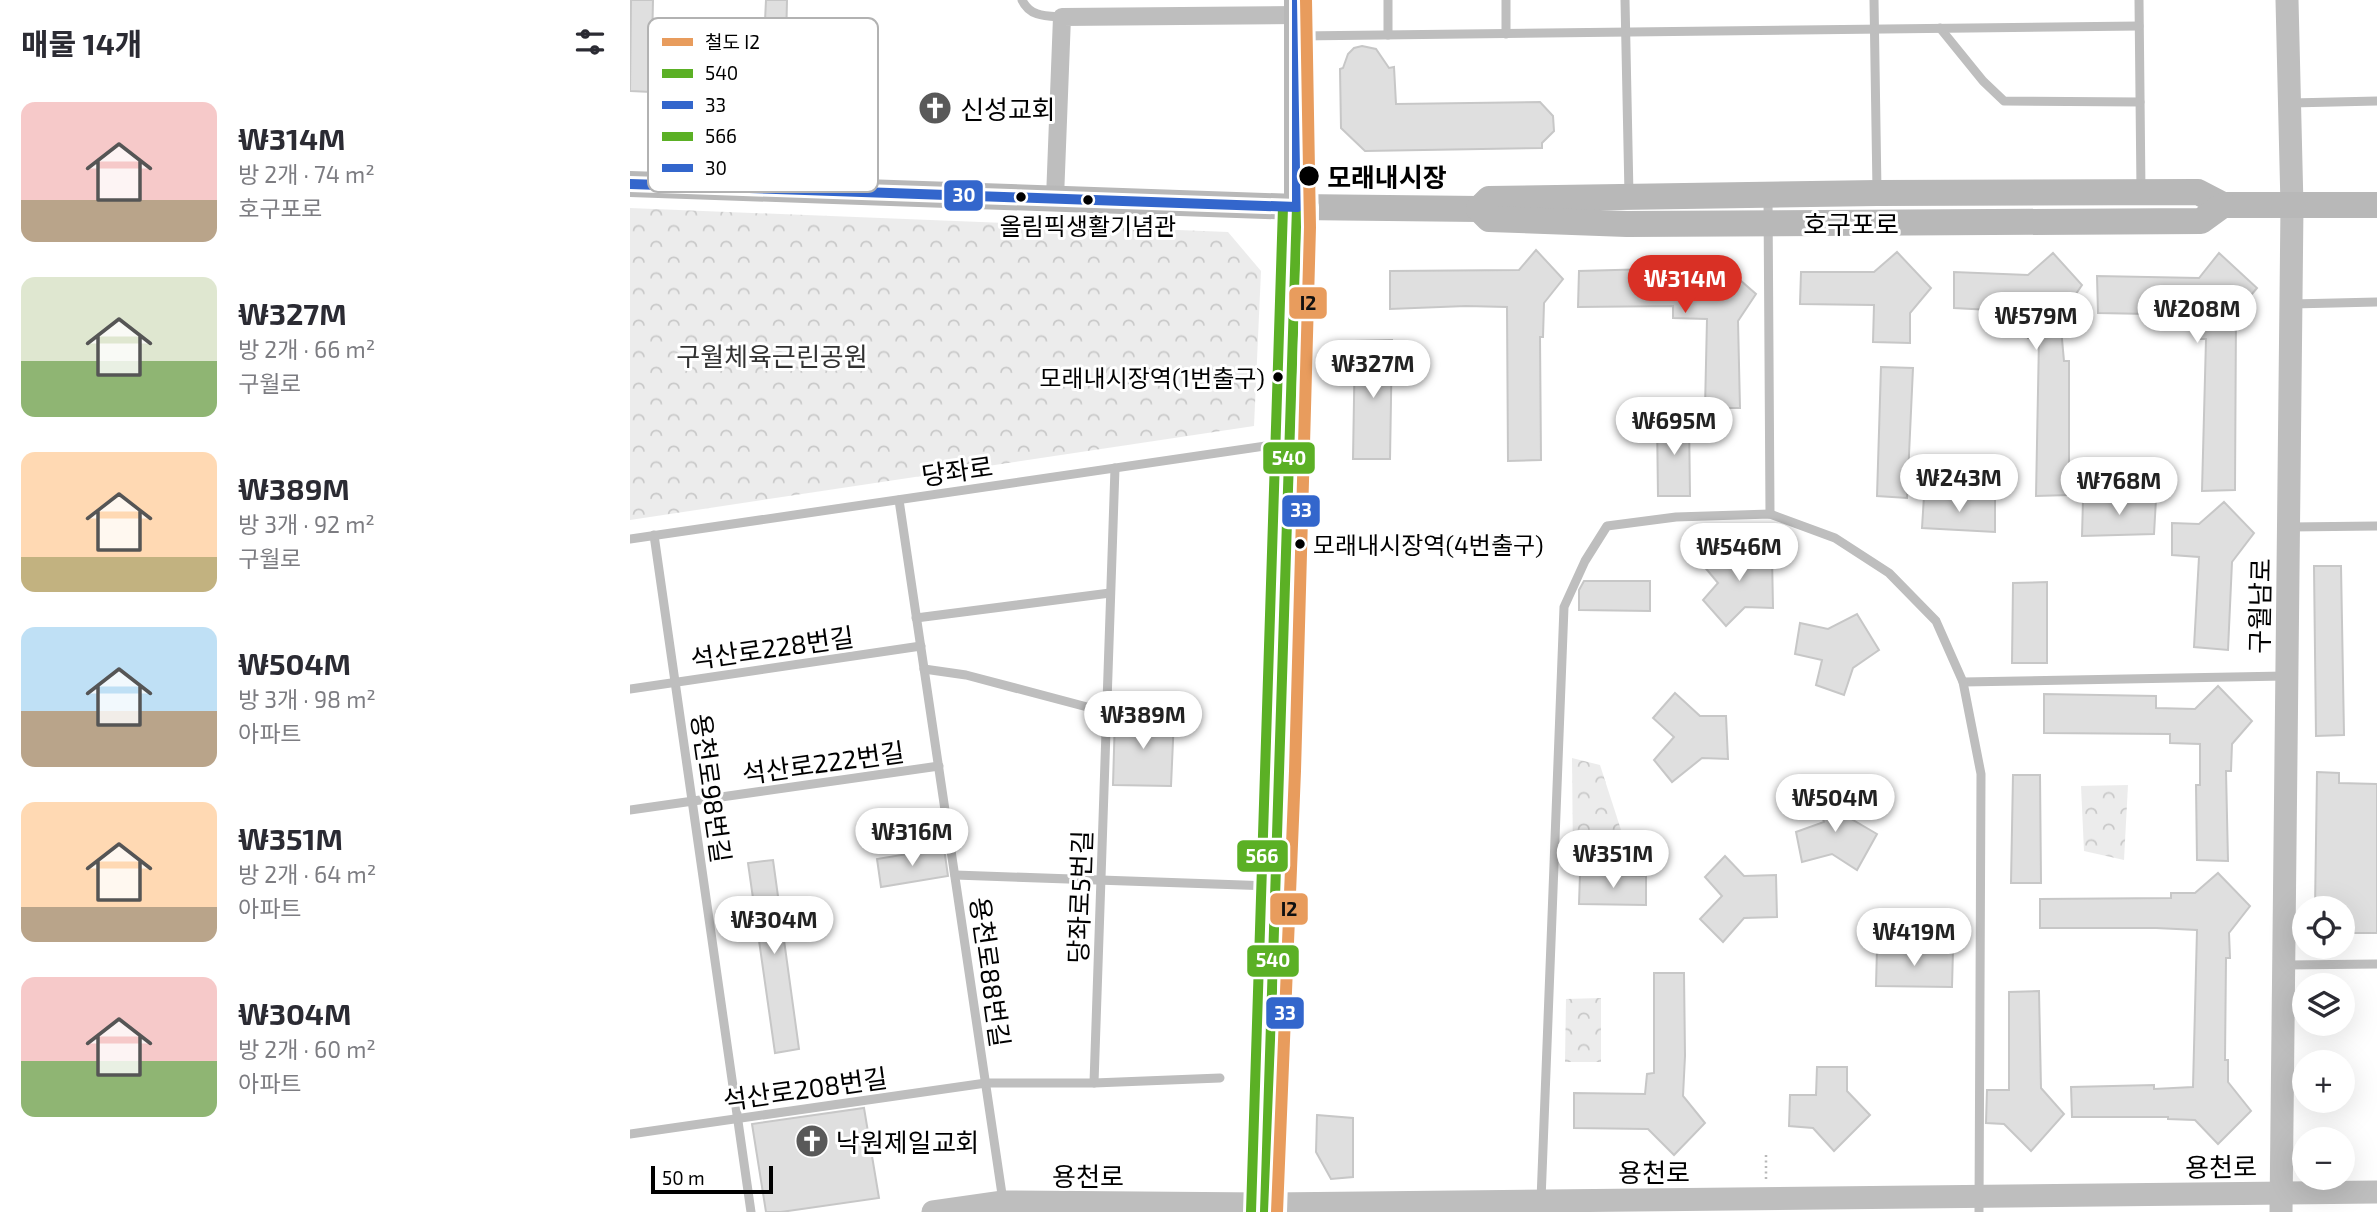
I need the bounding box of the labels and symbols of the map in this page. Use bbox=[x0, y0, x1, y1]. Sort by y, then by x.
legend bbox=[648, 18, 878, 192]
text: 철도 I2 bbox=[705, 30, 760, 53]
text: 540 bbox=[705, 61, 738, 84]
church icon: 신성교회 bbox=[916, 89, 954, 127]
text: 33 bbox=[705, 93, 726, 116]
place label: 신성교회 bbox=[960, 93, 1056, 124]
text: 566 bbox=[705, 124, 737, 147]
text: 30 bbox=[705, 156, 727, 179]
place label: 모래내시장 bbox=[1327, 161, 1447, 192]
marker: 모래내시장 bbox=[1297, 164, 1321, 188]
line badge: 30 bbox=[943, 179, 984, 212]
text: 30 bbox=[953, 183, 975, 206]
unlabelled marker bbox=[1014, 190, 1028, 204]
marker: 올림픽생활기념관 bbox=[1081, 193, 1095, 207]
street label: 호구포로 bbox=[1803, 208, 1899, 239]
place label: 올림픽생활기념관 bbox=[1000, 211, 1176, 240]
pin: ₩314M bbox=[1636, 256, 1734, 315]
line badge: I2 bbox=[1288, 286, 1328, 320]
pin: ₩208M bbox=[2148, 286, 2246, 345]
text: I2 bbox=[1300, 291, 1316, 314]
pin: ₩579M bbox=[1987, 292, 2085, 352]
park label: 구월체육근린공원 bbox=[676, 340, 868, 371]
pin: ₩327M bbox=[1324, 340, 1422, 400]
place label: 모래내시장역(1번출구) bbox=[1039, 363, 1265, 392]
marker: 모래내시장역(1번출구) bbox=[1271, 370, 1285, 384]
pin: ₩695M bbox=[1625, 398, 1723, 457]
line badge: 540 bbox=[1262, 441, 1316, 475]
text: 540 bbox=[1272, 446, 1306, 469]
street label: 당좌로 bbox=[919, 450, 995, 490]
pin: ₩243M bbox=[1910, 454, 2008, 514]
pin: ₩768M bbox=[2070, 458, 2168, 517]
line badge: 33 bbox=[1281, 494, 1321, 528]
text: 33 bbox=[1290, 498, 1312, 521]
pin: ₩546M bbox=[1690, 524, 1788, 583]
place label: 모래내시장역(4번출구) bbox=[1313, 530, 1544, 559]
marker: 모래내시장역(4번출구) bbox=[1293, 537, 1307, 551]
street label: 구월남로 bbox=[2243, 558, 2275, 654]
street label: 석산로228번길 bbox=[688, 620, 856, 674]
pin: ₩389M bbox=[1094, 692, 1192, 751]
street label: 용천로98번길 bbox=[686, 711, 738, 865]
street label: 석산로222번길 bbox=[740, 735, 906, 789]
pin: ₩504M bbox=[1786, 774, 1884, 834]
pin: ₩316M bbox=[863, 808, 961, 868]
street label: 당좌로5번길 bbox=[1061, 830, 1097, 964]
pin: ₩351M bbox=[1564, 830, 1662, 890]
line badge: 566 bbox=[1236, 839, 1289, 873]
text: 566 bbox=[1246, 844, 1278, 867]
line badge: I2 bbox=[1269, 892, 1309, 926]
street label: 용천로88번길 bbox=[965, 895, 1017, 1049]
pin: ₩304M bbox=[725, 897, 823, 956]
text: I2 bbox=[1281, 897, 1297, 920]
pin: ₩419M bbox=[1865, 908, 1963, 968]
line badge: 540 bbox=[1246, 944, 1300, 978]
text: 540 bbox=[1256, 948, 1290, 971]
line badge: 33 bbox=[1265, 996, 1305, 1030]
text: 33 bbox=[1274, 1001, 1296, 1024]
street label: 석산로208번길 bbox=[721, 1061, 889, 1115]
church icon: 낙원제일교회 bbox=[793, 1122, 831, 1160]
place label: 낙원제일교회 bbox=[836, 1126, 980, 1157]
street label: 용천로 bbox=[2185, 1150, 2257, 1182]
street label: 용천로 bbox=[1618, 1156, 1690, 1187]
street label: 용천로 bbox=[1052, 1160, 1124, 1191]
scale bar bbox=[651, 1163, 774, 1195]

